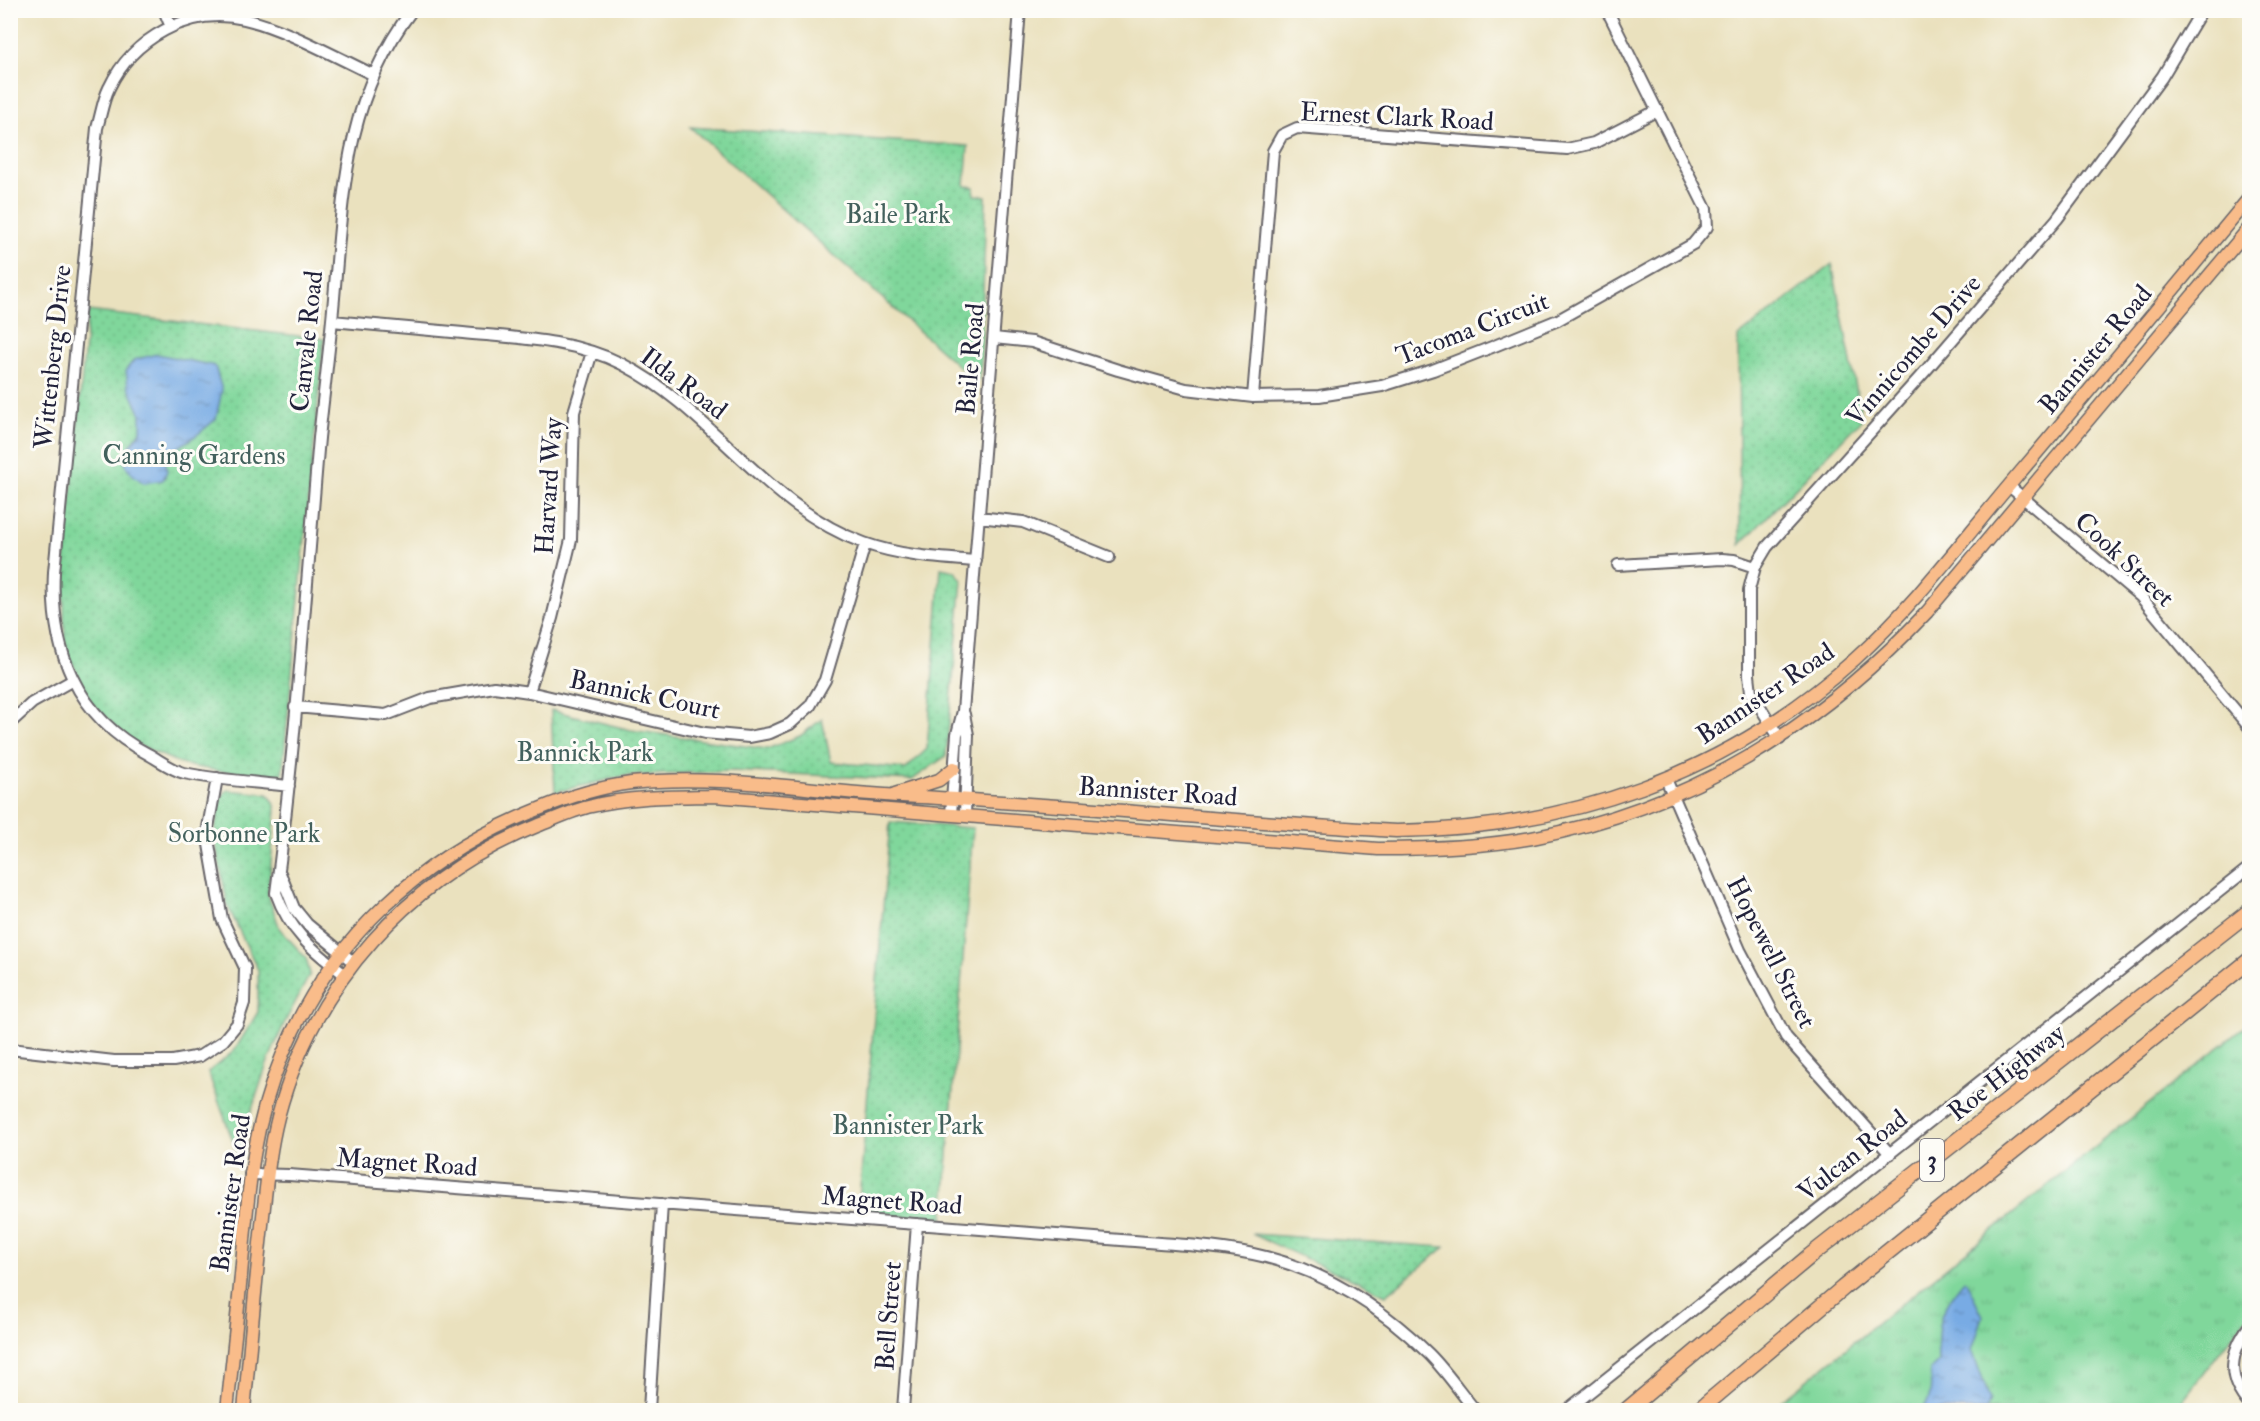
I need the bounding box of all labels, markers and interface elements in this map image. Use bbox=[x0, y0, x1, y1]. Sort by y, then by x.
street label: Ernest Clark Road bbox=[1299, 96, 1495, 138]
park label: Baile Park bbox=[846, 199, 951, 231]
street label: Wittenberg Drive bbox=[27, 263, 79, 452]
street label: Vinnicombe Drive bbox=[1839, 268, 1988, 433]
street label: Canvale Road bbox=[284, 269, 330, 413]
street label: Bannister Road bbox=[2032, 278, 2159, 421]
street label: Tacoma Circuit bbox=[1392, 285, 1553, 373]
street label: Baile Road bbox=[950, 302, 992, 416]
street label: Ilda Road bbox=[634, 341, 733, 427]
street label: Harvard Way bbox=[528, 416, 570, 556]
park label: Canning Gardens bbox=[102, 440, 286, 472]
street label: Cook Street bbox=[2068, 506, 2181, 614]
street label: Bannister Road bbox=[1691, 636, 1841, 752]
street label: Bannick Court bbox=[567, 663, 723, 727]
park label: Bannick Park bbox=[516, 737, 654, 769]
street label: Bannister Road bbox=[1077, 770, 1239, 814]
park label: Sorbonne Park bbox=[168, 818, 321, 850]
street label: Hopewell Street bbox=[1718, 871, 1823, 1034]
street label: Roe Highway bbox=[1942, 1017, 2072, 1128]
street label: Vulcan Road bbox=[1791, 1103, 1914, 1209]
park label: Bannister Park bbox=[832, 1110, 985, 1142]
street label: Bannister Road bbox=[204, 1112, 258, 1274]
road number: 3 bbox=[1920, 1139, 1944, 1181]
street label: Magnet Road bbox=[335, 1142, 479, 1184]
street label: Magnet Road bbox=[820, 1180, 964, 1222]
street label: Bell Street bbox=[869, 1260, 909, 1372]

